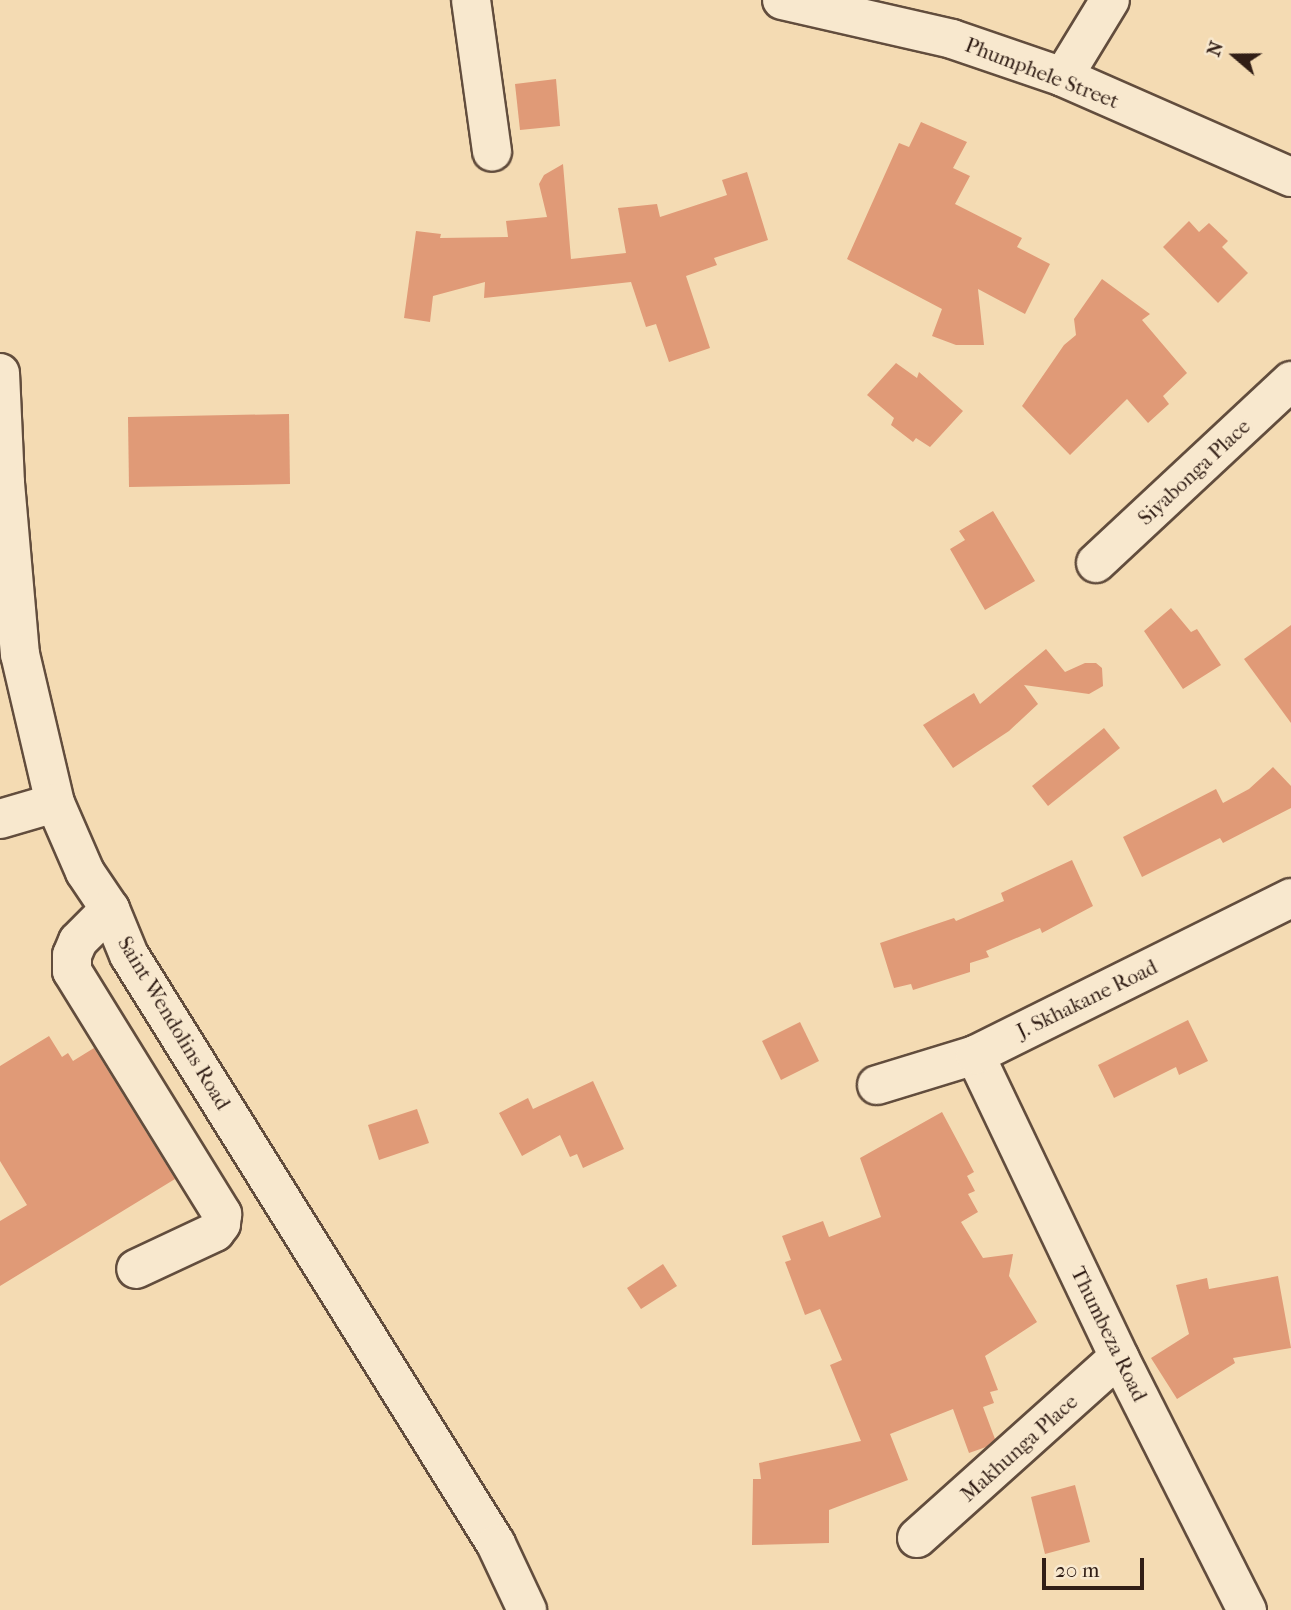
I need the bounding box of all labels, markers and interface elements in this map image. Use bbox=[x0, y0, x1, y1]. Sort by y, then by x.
north arrow bbox=[1200, 21, 1270, 91]
street label: Phumphele Street bbox=[962, 32, 1122, 114]
text: N bbox=[1202, 38, 1228, 59]
street label: Siyabonga Place bbox=[1133, 414, 1255, 530]
street label: Saint Wendolins Road bbox=[112, 932, 236, 1114]
street label: J. Skhakane Road bbox=[1013, 954, 1161, 1044]
street label: Thumbeza Road bbox=[1065, 1262, 1153, 1406]
street label: Makhunga Place bbox=[955, 1389, 1083, 1507]
scale bar bbox=[1046, 1544, 1148, 1588]
text: 20 m bbox=[1055, 1558, 1099, 1582]

